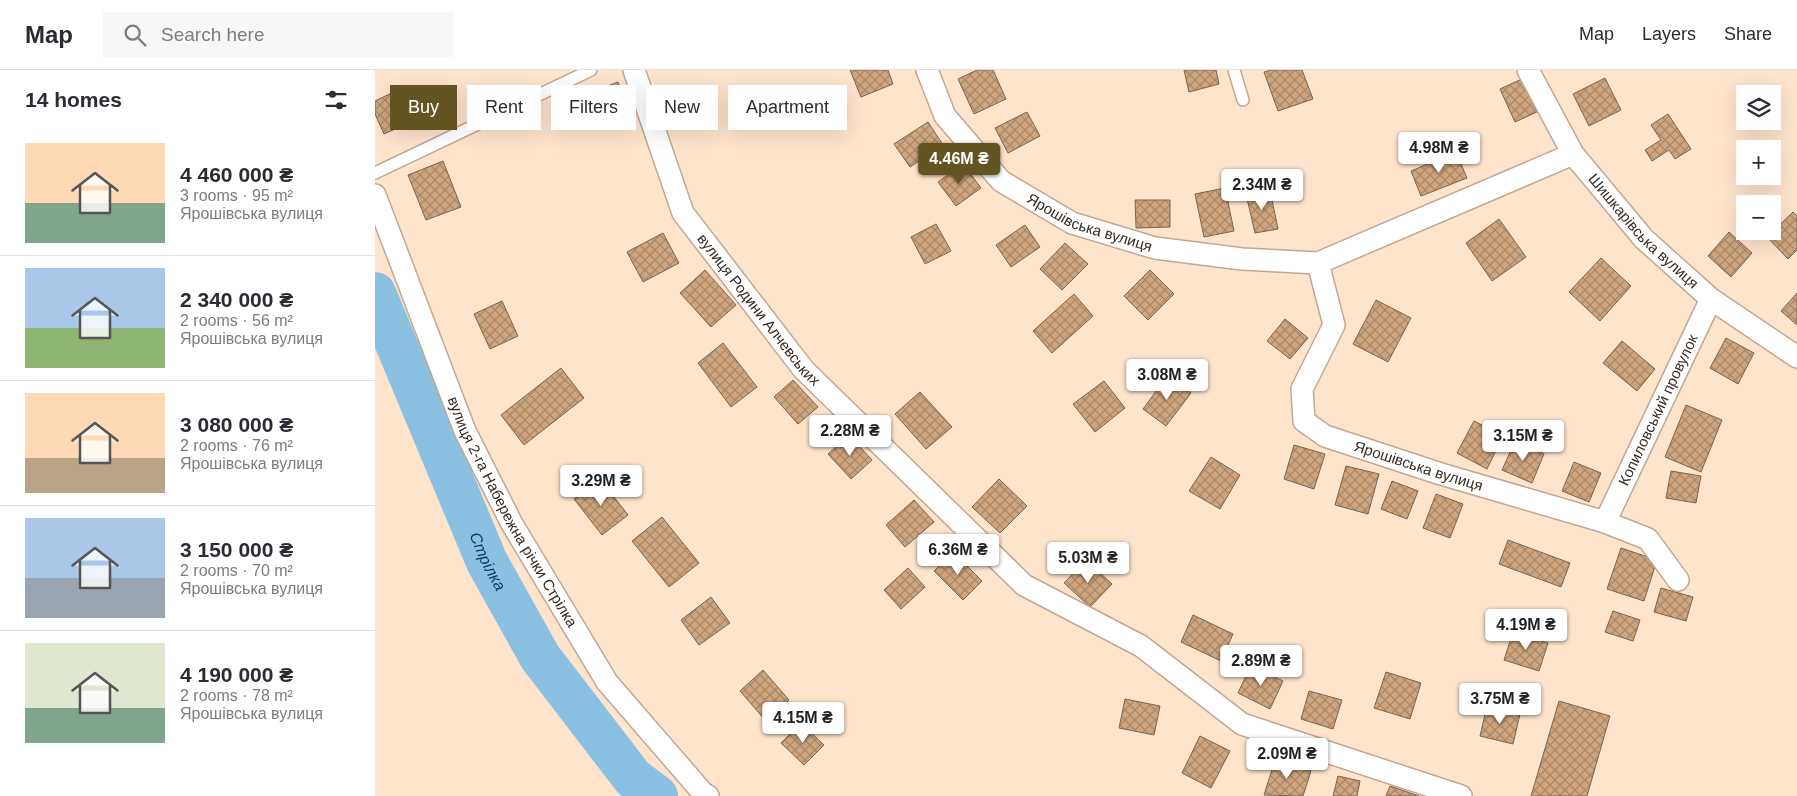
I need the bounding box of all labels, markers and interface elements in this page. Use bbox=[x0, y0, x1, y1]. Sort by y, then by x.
search box bbox=[103, 12, 453, 57]
text: Map bbox=[25, 21, 73, 48]
icon: search bbox=[121, 21, 149, 49]
text: Search here bbox=[161, 24, 265, 45]
text: Map bbox=[1579, 24, 1614, 44]
text: Layers bbox=[1642, 24, 1696, 44]
text: Share bbox=[1724, 24, 1772, 44]
chip: Buy bbox=[390, 85, 457, 130]
chip: Rent bbox=[467, 85, 541, 130]
chip: Filters bbox=[551, 85, 636, 130]
chip: New bbox=[646, 85, 718, 130]
chip: Apartment bbox=[728, 85, 847, 130]
map controls bbox=[1736, 85, 1781, 240]
button: layers bbox=[1736, 85, 1781, 130]
icon: filters bbox=[322, 86, 350, 114]
text: 14 homes bbox=[25, 88, 122, 111]
pin: 4.98M ₴ bbox=[1393, 132, 1485, 174]
text: 4.98M ₴ bbox=[1409, 139, 1469, 156]
button: + bbox=[1736, 140, 1781, 185]
pin: 4.46M ₴ bbox=[913, 142, 1005, 185]
text: 4.46M ₴ bbox=[929, 150, 989, 167]
icon: home bbox=[65, 163, 125, 223]
text: 4 460 000 ₴ bbox=[180, 163, 293, 186]
pin: 2.34M ₴ bbox=[1216, 168, 1308, 211]
street label: Шишкарівська вулиця bbox=[1585, 170, 1702, 292]
text: 2.34M ₴ bbox=[1232, 176, 1292, 193]
text: 3 rooms · 95 m² bbox=[180, 187, 293, 204]
street label: Ярошівська вулиця bbox=[1024, 189, 1154, 255]
button: − bbox=[1736, 195, 1781, 240]
text: Ярошівська вулиця bbox=[180, 205, 323, 222]
street label: вулиця Родини Алчевських bbox=[694, 230, 824, 389]
icon: home bbox=[65, 288, 125, 348]
text: 2 340 000 ₴ bbox=[180, 288, 293, 311]
text: 2 rooms · 56 m² bbox=[180, 312, 293, 329]
text: Ярошівська вулиця bbox=[180, 330, 323, 347]
street label: Копиловський провулок bbox=[1615, 331, 1701, 488]
pin: 3.08M ₴ bbox=[1121, 358, 1213, 401]
text: 3.08M ₴ bbox=[1137, 366, 1197, 383]
street label: вулиця 2-га Набережна річки Стрілка bbox=[445, 393, 583, 631]
icon: home bbox=[65, 413, 125, 473]
text: 3 080 000 ₴ bbox=[180, 413, 293, 436]
pin: 2.28M ₴ bbox=[804, 414, 896, 457]
pin: 3.15M ₴ bbox=[1477, 420, 1569, 462]
text: 2.28M ₴ bbox=[820, 422, 880, 439]
text: 3.15M ₴ bbox=[1493, 427, 1553, 444]
text: 2 rooms · 76 m² bbox=[180, 437, 293, 454]
street label: Ярошівська вулиця bbox=[1352, 437, 1485, 494]
text: Ярошівська вулиця bbox=[180, 455, 323, 472]
pin: 3.29M ₴ bbox=[555, 464, 647, 507]
text: 3.29M ₴ bbox=[571, 472, 631, 489]
water label: Стрілка bbox=[467, 529, 511, 593]
pin: 6.36M ₴ bbox=[912, 534, 1004, 576]
icon: home bbox=[65, 538, 125, 598]
text: 3 150 000 ₴ bbox=[180, 538, 293, 561]
text: 6.36M ₴ bbox=[928, 541, 988, 558]
pin: 5.03M ₴ bbox=[1042, 542, 1134, 584]
text: 5.03M ₴ bbox=[1058, 549, 1118, 566]
text: 2 rooms · 70 m² bbox=[180, 562, 293, 579]
text: Ярошівська вулиця bbox=[180, 580, 323, 597]
pin: 4.19M ₴ bbox=[1480, 608, 1572, 651]
text: 4.19M ₴ bbox=[1496, 616, 1556, 633]
pin: 2.89M ₴ bbox=[1215, 644, 1307, 687]
text: 2.89M ₴ bbox=[1231, 652, 1291, 669]
icon: home bbox=[65, 663, 125, 723]
text: 4 190 000 ₴ bbox=[180, 663, 293, 686]
pin: 3.75M ₴ bbox=[1454, 682, 1546, 725]
text: 2 rooms · 78 m² bbox=[180, 687, 293, 704]
text: 3.75M ₴ bbox=[1470, 690, 1530, 707]
pin: 4.15M ₴ bbox=[757, 702, 849, 744]
text: Ярошівська вулиця bbox=[180, 705, 323, 722]
text: 4.15M ₴ bbox=[773, 709, 833, 726]
pin: 2.09M ₴ bbox=[1241, 738, 1333, 780]
text: 2.09M ₴ bbox=[1257, 745, 1317, 762]

